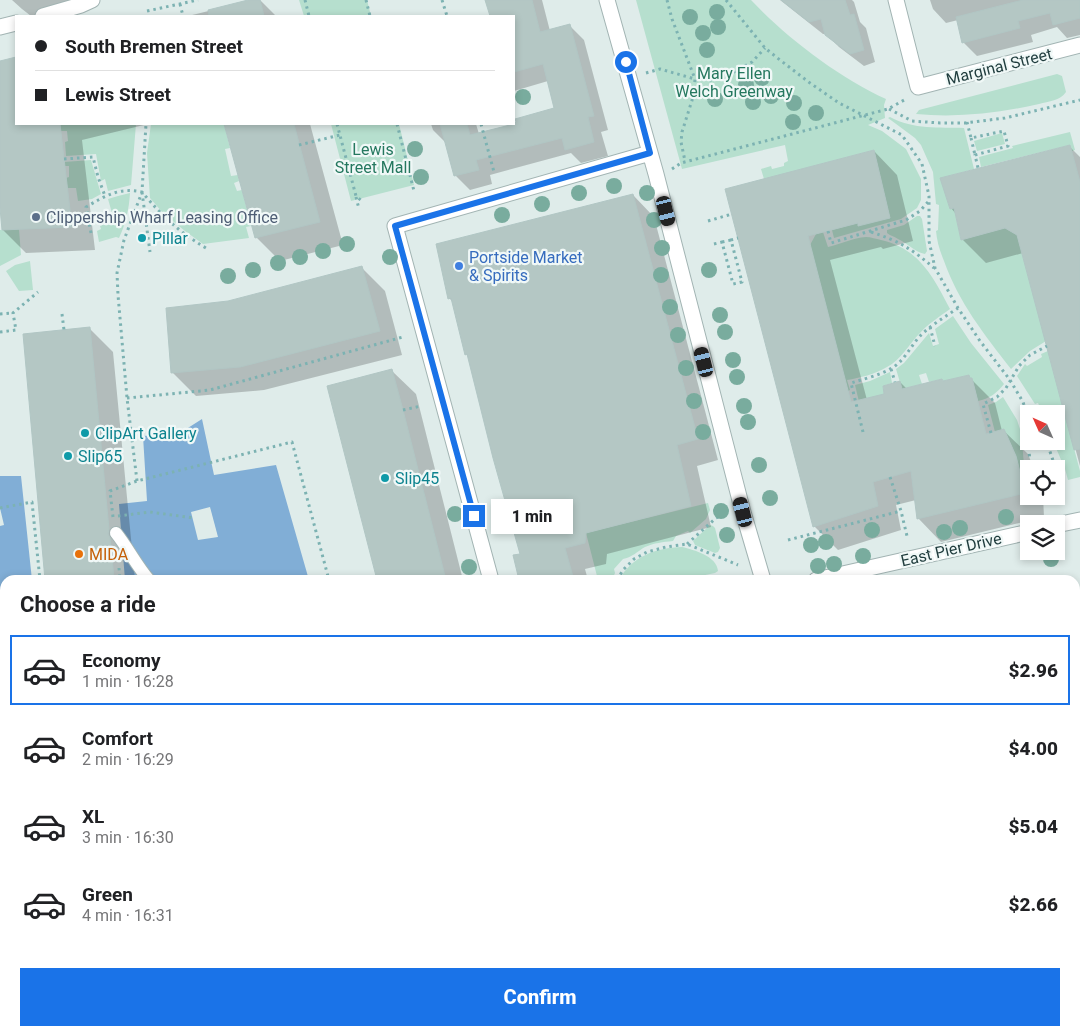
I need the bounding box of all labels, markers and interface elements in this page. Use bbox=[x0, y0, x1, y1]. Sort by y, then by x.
text: South Bremen Street bbox=[65, 35, 243, 58]
street label: Marginal Street bbox=[944, 44, 1054, 89]
route start bbox=[615, 51, 637, 73]
park label: Mary Ellen Welch Greenway bbox=[675, 64, 793, 101]
text: Lewis Street bbox=[65, 83, 171, 106]
park label: Lewis Street Mall bbox=[335, 140, 411, 177]
car bbox=[655, 195, 676, 227]
place label: Clippership Wharf Leasing Office bbox=[46, 208, 278, 227]
marker: Clippership Wharf Leasing Office bbox=[30, 211, 42, 223]
place label: Pillar bbox=[152, 229, 188, 248]
marker: Pillar bbox=[136, 232, 148, 244]
place label: Portside Market & Spirits bbox=[469, 248, 583, 285]
marker: Portside Market & Spirits bbox=[453, 260, 465, 272]
car bbox=[693, 346, 714, 378]
north arrow bbox=[1020, 405, 1065, 450]
map controls bbox=[1020, 405, 1065, 560]
place label: ClipArt Gallery bbox=[95, 424, 197, 443]
marker: ClipArt Gallery bbox=[79, 427, 91, 439]
place label: Slip65 bbox=[78, 447, 122, 466]
marker: Slip65 bbox=[62, 450, 74, 462]
button: locate bbox=[1020, 460, 1065, 505]
place label: Slip45 bbox=[395, 469, 439, 488]
marker: Slip45 bbox=[379, 472, 391, 484]
car bbox=[732, 496, 753, 528]
callout: 1 min bbox=[492, 498, 574, 534]
route end bbox=[463, 505, 485, 527]
text: 1 min bbox=[512, 507, 552, 526]
button: layers bbox=[1020, 515, 1065, 560]
street label: East Pier Drive bbox=[899, 529, 1003, 570]
place label: MIDA bbox=[89, 545, 129, 564]
marker: MIDA bbox=[73, 548, 85, 560]
text: Choose a ride bbox=[20, 592, 156, 617]
icon: car bbox=[22, 648, 67, 693]
text: Economy bbox=[82, 649, 161, 672]
text: $2.96 bbox=[1009, 659, 1058, 682]
text: 1 min · 16:28 bbox=[82, 672, 174, 691]
icon: car bbox=[22, 726, 67, 771]
text: Comfort bbox=[82, 727, 153, 750]
text: $4.00 bbox=[1009, 737, 1058, 760]
text: 2 min · 16:29 bbox=[82, 750, 174, 769]
icon: car bbox=[22, 804, 67, 849]
text: XL bbox=[82, 805, 104, 828]
text: $5.04 bbox=[1009, 815, 1058, 838]
text: 3 min · 16:30 bbox=[82, 828, 174, 847]
icon: car bbox=[22, 882, 67, 927]
text: Green bbox=[82, 883, 133, 906]
text: $2.66 bbox=[1009, 893, 1058, 916]
text: 4 min · 16:31 bbox=[82, 906, 174, 925]
button: Confirm bbox=[20, 968, 1060, 1026]

